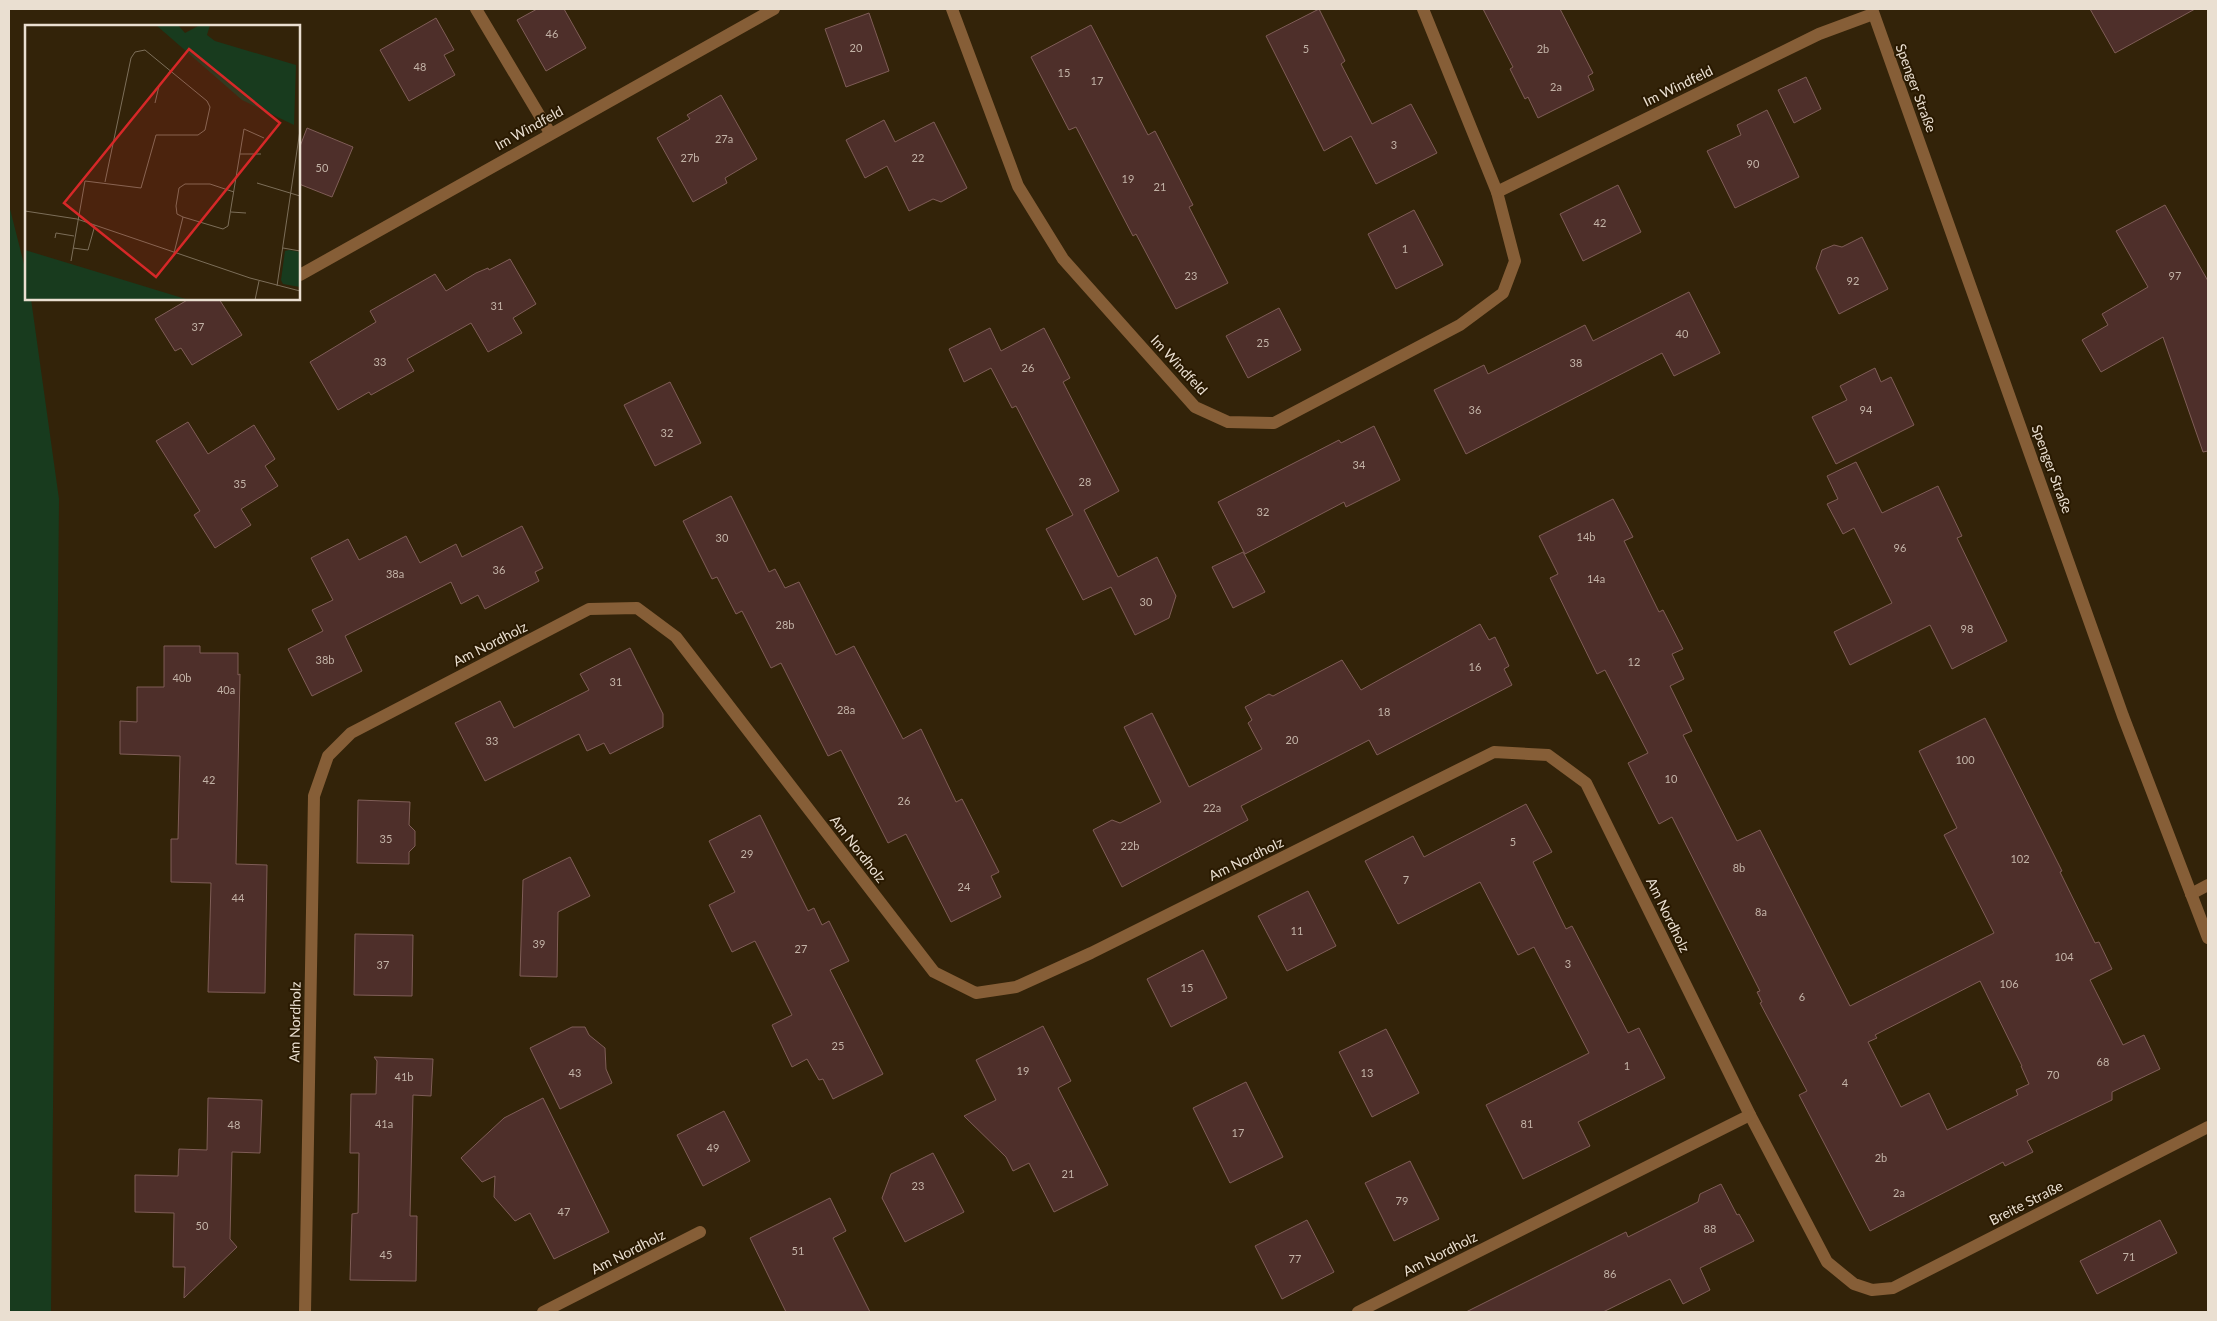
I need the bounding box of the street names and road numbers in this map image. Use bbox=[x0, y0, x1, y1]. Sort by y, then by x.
street label: Spenger Straße bbox=[1893, 41, 1940, 135]
street label: Im Windfeld bbox=[1640, 61, 1715, 110]
street label: Im Windfeld bbox=[492, 102, 566, 153]
street label: Im Windfeld bbox=[1147, 331, 1211, 398]
street label: Spenger Straße bbox=[2029, 422, 2076, 516]
street label: Am Nordholz bbox=[450, 618, 530, 670]
street label: Am Nordholz bbox=[827, 812, 890, 886]
street label: Am Nordholz bbox=[1206, 833, 1286, 884]
street label: Am Nordholz bbox=[1643, 875, 1694, 955]
street label: Am Nordholz bbox=[285, 981, 304, 1063]
street label: Breite Straße bbox=[1986, 1177, 2065, 1228]
street label: Am Nordholz bbox=[588, 1226, 668, 1278]
street label: Am Nordholz bbox=[1400, 1228, 1480, 1280]

